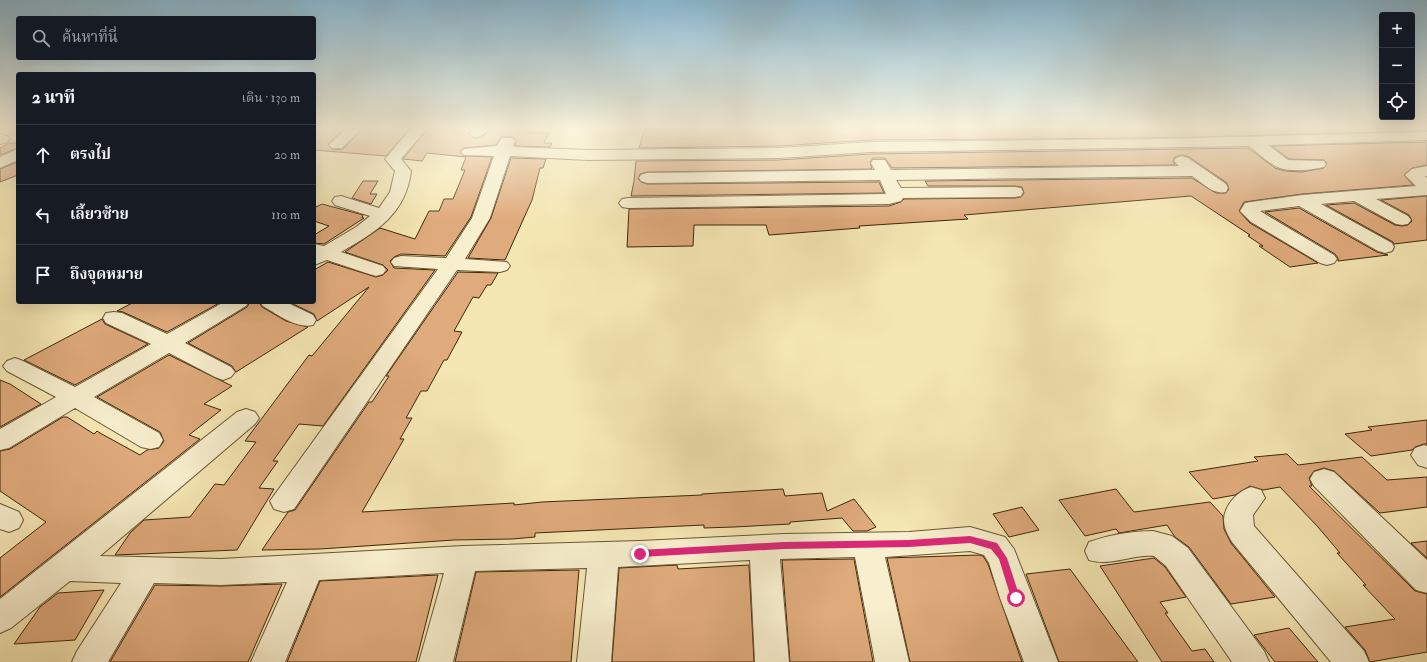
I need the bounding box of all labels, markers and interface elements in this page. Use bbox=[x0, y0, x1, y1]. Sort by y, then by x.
map controls bbox=[1379, 12, 1415, 120]
button: + bbox=[1379, 12, 1415, 48]
search box bbox=[16, 16, 316, 60]
icon: search bbox=[30, 27, 52, 49]
text: ค้นหาที่นี่ bbox=[62, 28, 118, 47]
button: − bbox=[1379, 48, 1415, 84]
button: locate bbox=[1379, 84, 1415, 120]
text: 2 นาที bbox=[32, 87, 75, 108]
text: เดิน · 130 m bbox=[242, 90, 300, 106]
icon: ahead bbox=[32, 144, 54, 166]
text: ตรงไป bbox=[70, 145, 111, 164]
text: 20 m bbox=[274, 147, 300, 163]
icon: left bbox=[32, 204, 54, 226]
text: เลี้ยวซ้าย bbox=[70, 205, 129, 224]
text: 110 m bbox=[271, 207, 300, 223]
icon: arrive bbox=[32, 264, 54, 286]
text: ถึงจุดหมาย bbox=[70, 265, 143, 284]
route end bbox=[631, 545, 649, 563]
route start bbox=[1007, 589, 1025, 607]

